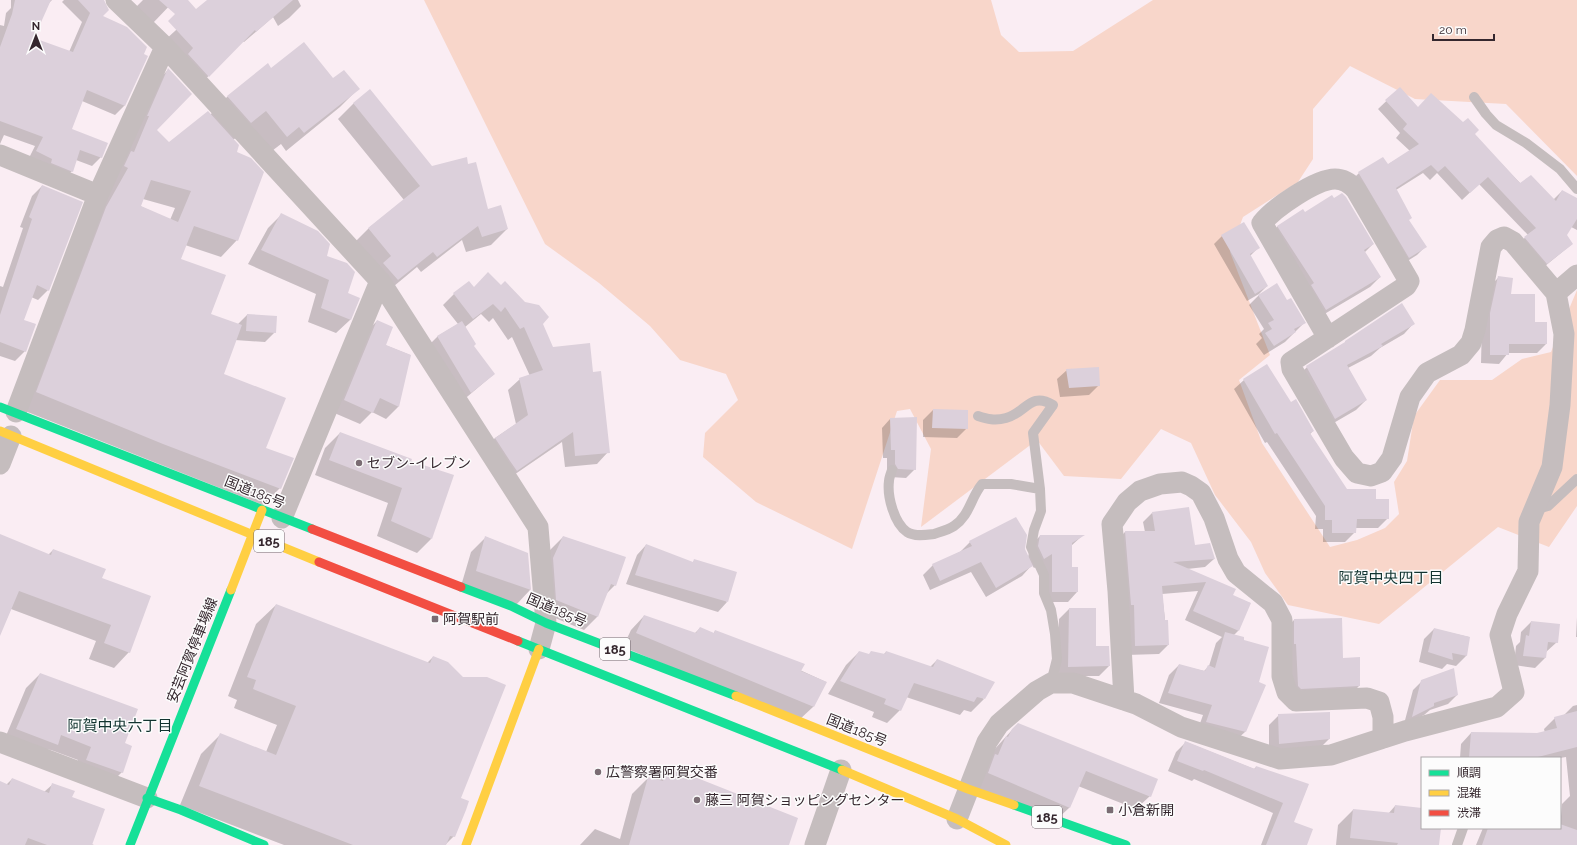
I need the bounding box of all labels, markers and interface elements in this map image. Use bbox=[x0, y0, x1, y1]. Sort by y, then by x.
north arrow bbox=[16, 16, 56, 56]
scale bar bbox=[1433, 16, 1494, 42]
text: N bbox=[32, 20, 40, 33]
text: 20 m bbox=[1439, 23, 1467, 37]
place label: セブン-イレブン bbox=[367, 455, 471, 471]
marker: セブン-イレブン bbox=[354, 458, 364, 468]
street label: 国道185号 bbox=[222, 473, 288, 511]
road number: 185 bbox=[254, 530, 284, 552]
district label: 阿賀中央四丁目 bbox=[1338, 569, 1444, 587]
street label: 国道185号 bbox=[524, 590, 590, 630]
street label: 安芸阿賀停車場線 bbox=[164, 595, 220, 705]
place label: 阿賀駅前 bbox=[443, 611, 499, 627]
marker: 阿賀駅前 bbox=[430, 614, 440, 624]
road number: 185 bbox=[600, 638, 630, 660]
street label: 国道185号 bbox=[824, 711, 890, 749]
district label: 阿賀中央六丁目 bbox=[67, 717, 173, 735]
legend bbox=[1421, 757, 1561, 829]
place label: 広警察署阿賀交番 bbox=[606, 764, 718, 780]
text: 順調 bbox=[1457, 766, 1481, 780]
marker: 広警察署阿賀交番 bbox=[593, 767, 603, 777]
text: 混雑 bbox=[1457, 786, 1481, 800]
place label: 藤三 阿賀ショッピングセンター bbox=[705, 792, 905, 808]
marker: 藤三 阿賀ショッピングセンター bbox=[692, 795, 702, 805]
place label: 小倉新開 bbox=[1118, 802, 1174, 818]
marker: 小倉新開 bbox=[1105, 805, 1115, 815]
road number: 185 bbox=[1032, 806, 1062, 828]
text: 渋滞 bbox=[1457, 806, 1481, 820]

